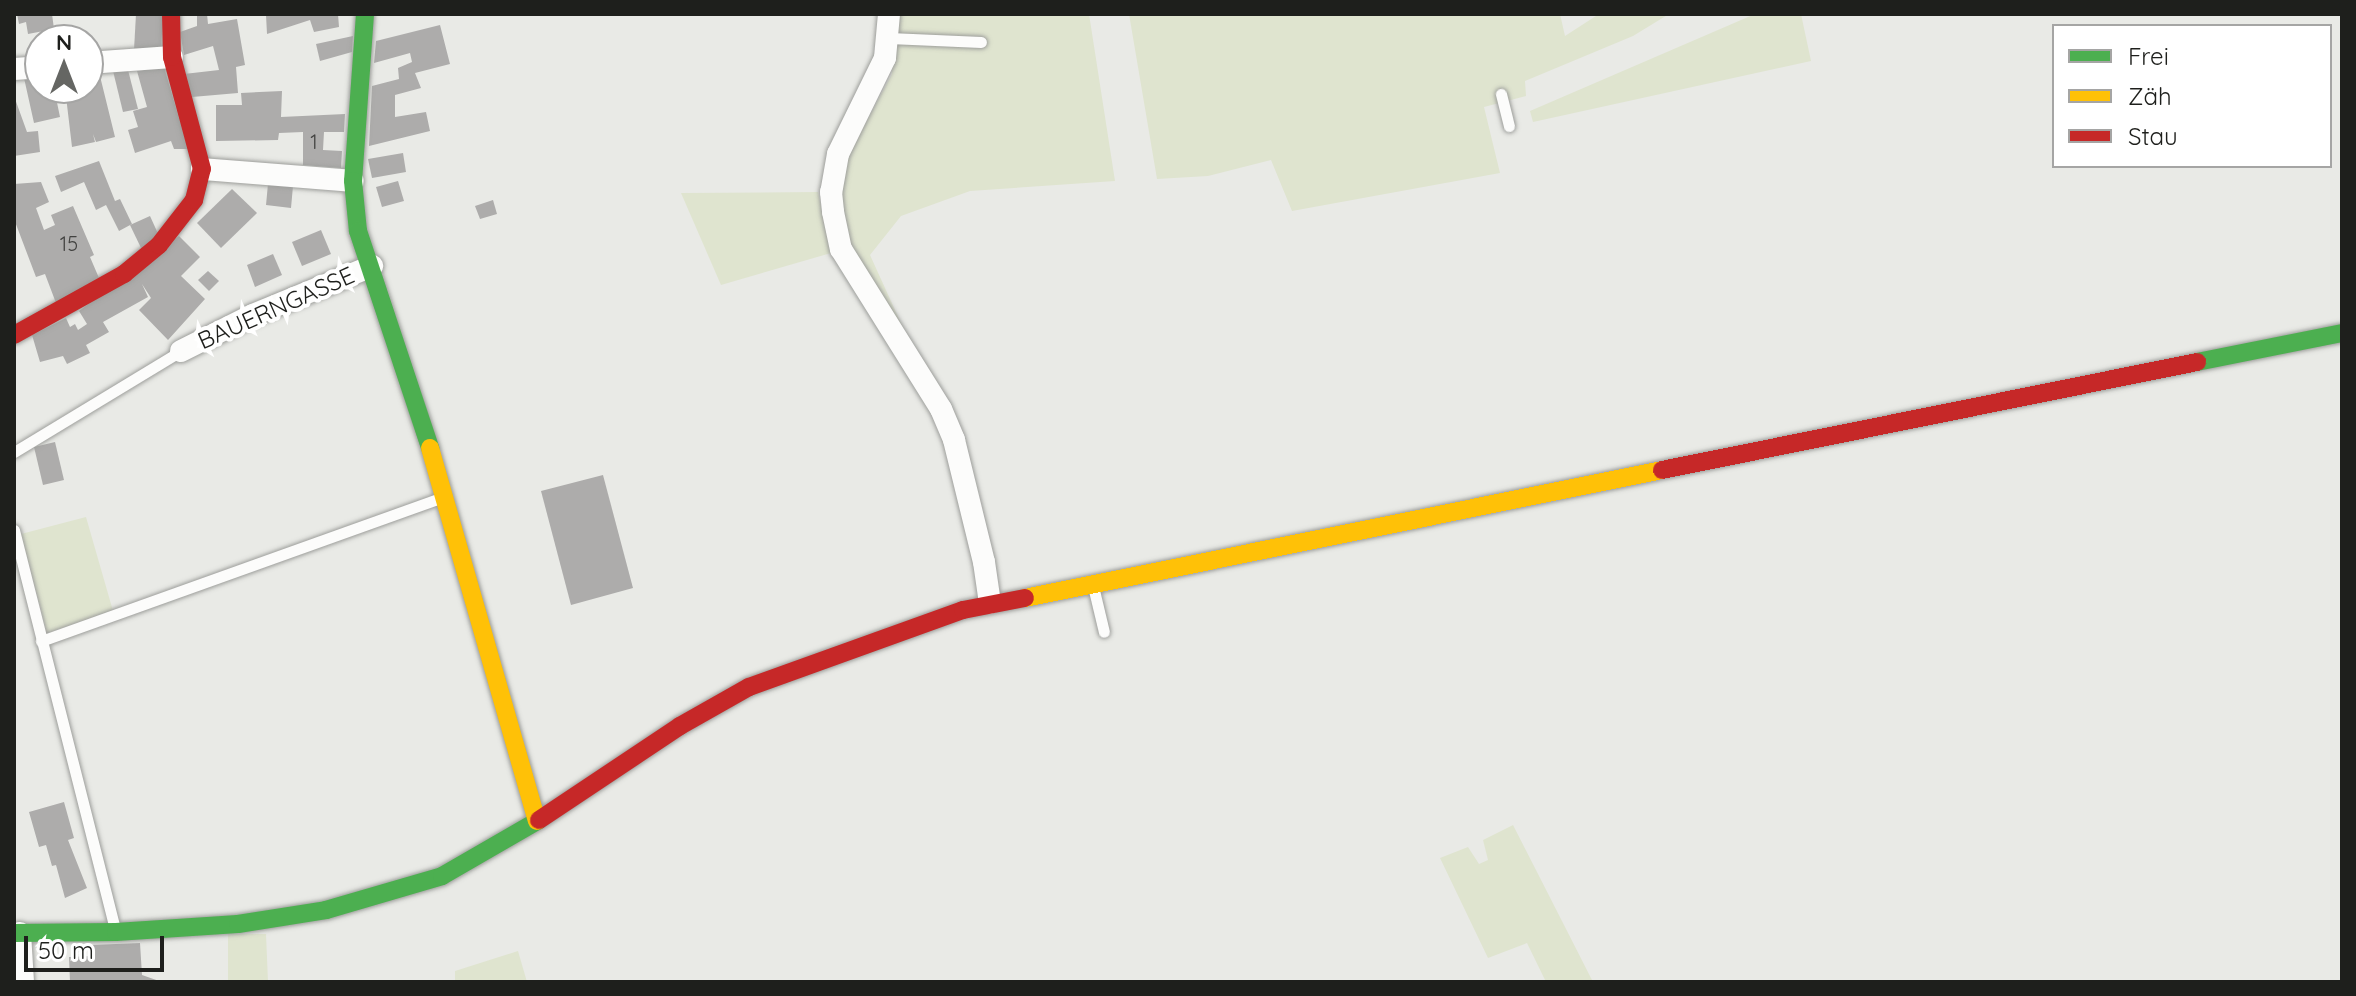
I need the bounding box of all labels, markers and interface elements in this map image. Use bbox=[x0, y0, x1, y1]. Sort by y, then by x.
north arrow bbox=[24, 24, 104, 104]
legend bbox=[2052, 24, 2332, 168]
text: N bbox=[56, 28, 72, 56]
text: Frei bbox=[2128, 41, 2169, 71]
text: Zäh bbox=[2128, 81, 2172, 111]
text: Stau bbox=[2128, 121, 2178, 151]
house number: 1 bbox=[310, 129, 318, 153]
house number: 15 bbox=[60, 231, 78, 255]
street label: BAUERNGASSE bbox=[193, 261, 359, 355]
scale bar bbox=[28, 920, 168, 970]
text: 50 m bbox=[38, 935, 94, 965]

